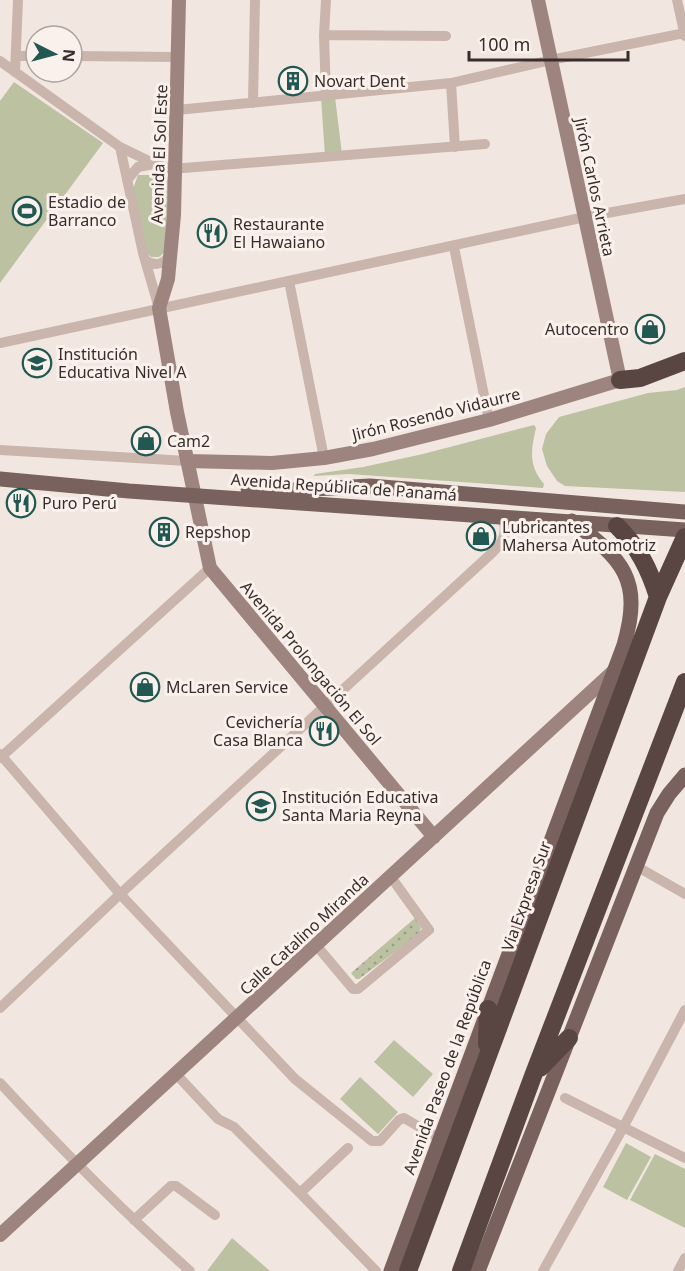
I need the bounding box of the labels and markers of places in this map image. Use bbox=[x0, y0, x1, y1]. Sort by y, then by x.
building icon: Novart Dent bbox=[277, 65, 309, 97]
place label: Novart Dent bbox=[314, 70, 406, 92]
place label: Estadio de Barranco bbox=[48, 191, 126, 231]
sports icon: Estadio de Barranco bbox=[11, 195, 43, 227]
place label: Restaurante El Hawaiano bbox=[233, 213, 325, 253]
restaurant icon: Restaurante El Hawaiano bbox=[196, 217, 228, 249]
shop icon: Autocentro bbox=[634, 313, 666, 345]
place label: Autocentro bbox=[545, 318, 629, 340]
place label: Institución Educativa Nivel A bbox=[58, 343, 187, 383]
school or university icon: Institución Educativa Nivel A bbox=[21, 347, 53, 379]
shop icon: Cam2 bbox=[130, 425, 162, 457]
place label: Cam2 bbox=[167, 430, 210, 452]
restaurant icon: Puro Perú bbox=[5, 487, 37, 519]
place label: Puro Perú bbox=[42, 492, 117, 514]
building icon: Repshop bbox=[148, 516, 180, 548]
place label: Lubricantes Mahersa Automotriz bbox=[502, 516, 656, 556]
shop icon: Lubricantes Mahersa Automotriz bbox=[465, 520, 497, 552]
place label: Repshop bbox=[185, 521, 251, 543]
shop icon: McLaren Service bbox=[129, 671, 161, 703]
place label: McLaren Service bbox=[166, 676, 288, 698]
place label: Cevichería Casa Blanca bbox=[213, 711, 303, 751]
restaurant icon: Cevichería Casa Blanca bbox=[308, 715, 340, 747]
place label: Institución Educativa Santa Maria Reyna bbox=[282, 786, 438, 826]
school or university icon: Institución Educativa Santa Maria Reyna bbox=[245, 790, 277, 822]

